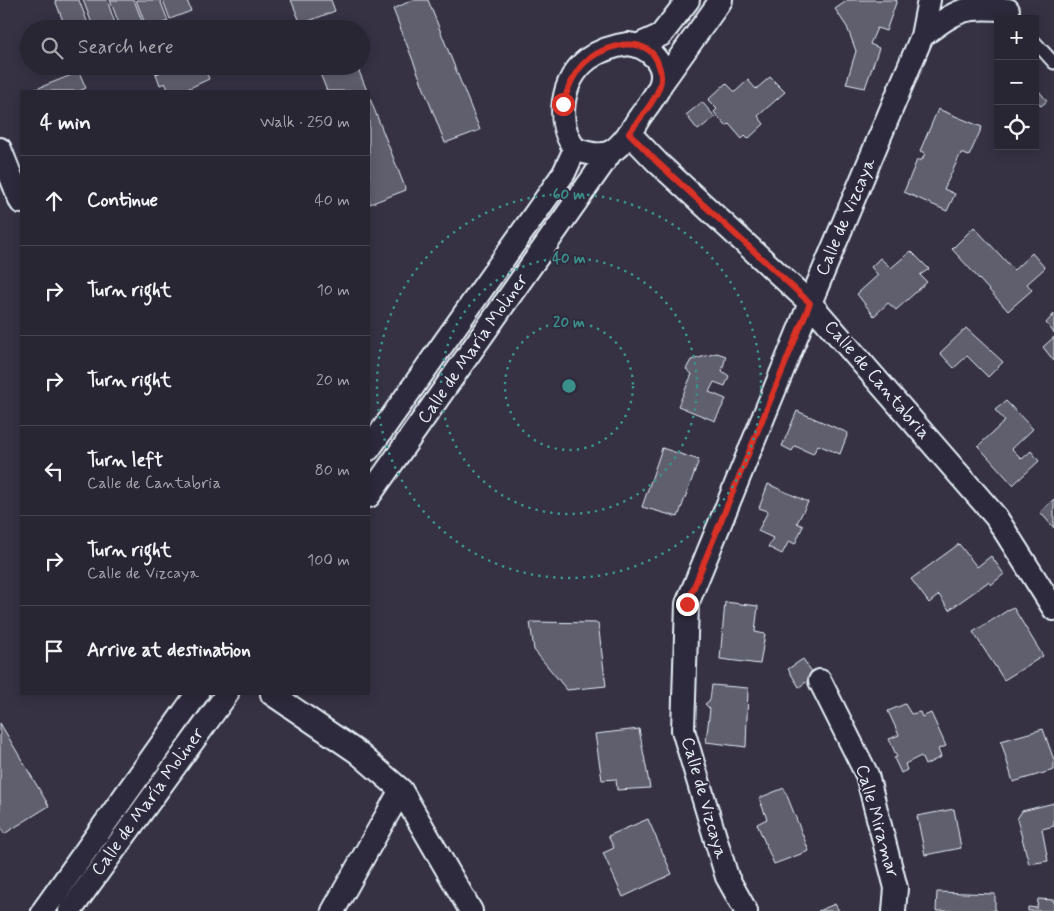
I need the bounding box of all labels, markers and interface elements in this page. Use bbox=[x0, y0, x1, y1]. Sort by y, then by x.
map controls bbox=[994, 15, 1039, 150]
button: + bbox=[994, 15, 1039, 60]
search box bbox=[20, 20, 370, 75]
icon: search bbox=[38, 34, 66, 62]
text: Search here bbox=[78, 35, 174, 60]
button: − bbox=[994, 60, 1039, 105]
route start bbox=[552, 93, 575, 116]
button: locate bbox=[994, 105, 1039, 150]
text: 4 min bbox=[40, 109, 91, 137]
text: Walk · 250 m bbox=[260, 112, 350, 133]
street label: Calle de Vizcaya bbox=[810, 154, 882, 280]
text: 60 m bbox=[553, 185, 585, 205]
icon: ahead bbox=[40, 187, 68, 215]
text: Continue bbox=[87, 188, 158, 213]
text: 40 m bbox=[314, 190, 350, 211]
text: 40 m bbox=[552, 249, 586, 269]
street label: Calle de María Moliner bbox=[412, 269, 534, 429]
icon: right bbox=[40, 277, 68, 305]
text: Turn right bbox=[87, 278, 171, 303]
text: 10 m bbox=[317, 280, 350, 301]
text: 20 m bbox=[553, 313, 585, 333]
street label: Calle de Cantabria bbox=[819, 315, 935, 445]
icon: right bbox=[40, 367, 68, 395]
text: Turn right bbox=[87, 368, 171, 393]
text: 20 m bbox=[316, 370, 350, 391]
centre of rings bbox=[560, 377, 578, 395]
text: Turn left bbox=[87, 448, 163, 473]
icon: left bbox=[40, 457, 68, 485]
text: 80 m bbox=[315, 460, 350, 481]
text: Calle de Cantabria bbox=[87, 473, 221, 494]
text: Turn right bbox=[87, 538, 171, 563]
icon: right bbox=[40, 547, 68, 575]
text: 100 m bbox=[307, 550, 350, 571]
text: Calle de Vizcaya bbox=[87, 563, 199, 584]
route end bbox=[676, 593, 699, 616]
icon: arrive bbox=[40, 637, 68, 665]
text: Arrive at destination bbox=[87, 638, 251, 663]
street label: Calle de María Moliner bbox=[86, 723, 210, 881]
street label: Calle de Vizcaya bbox=[675, 734, 733, 862]
street label: Calle Miramar bbox=[849, 762, 905, 881]

